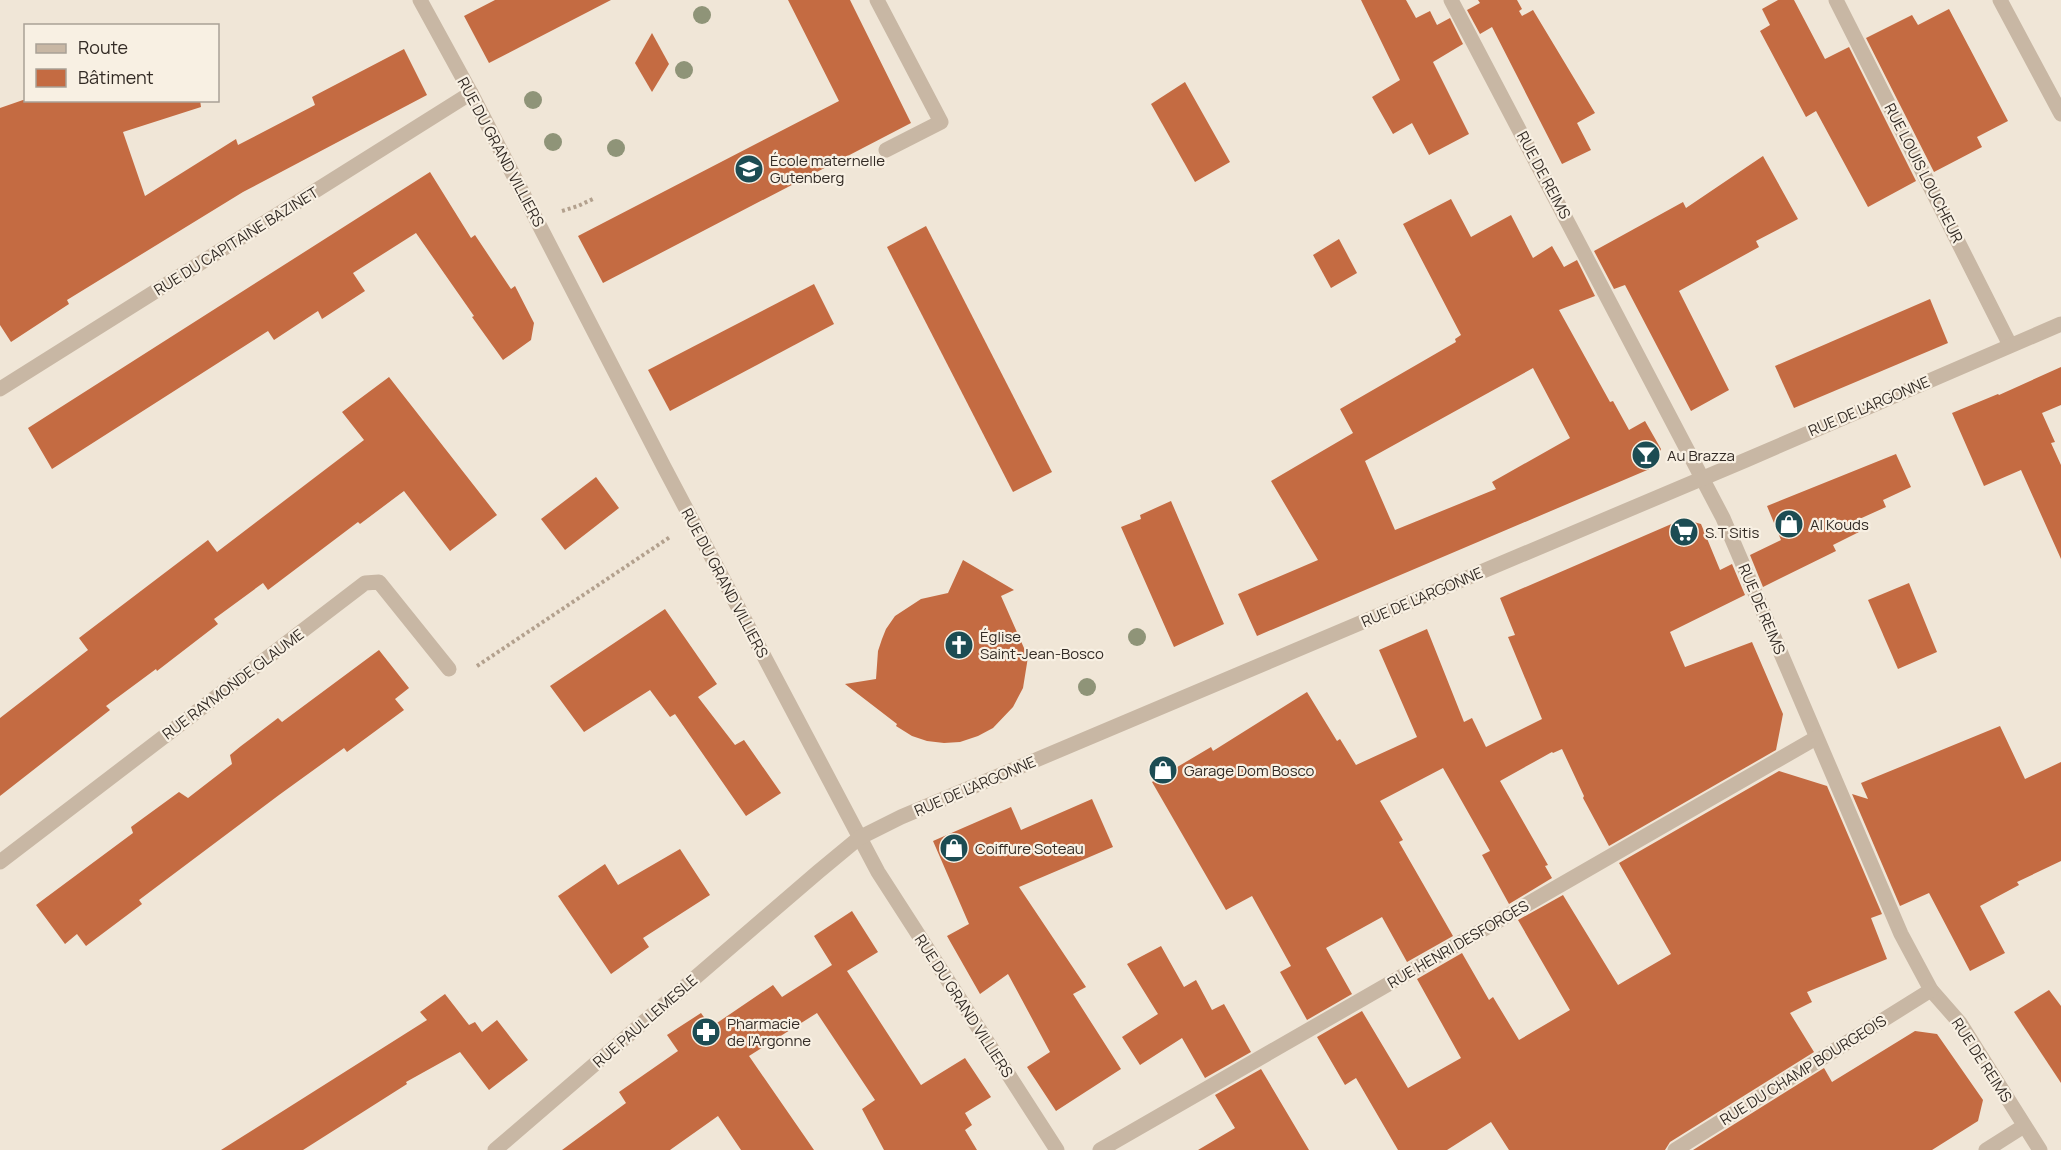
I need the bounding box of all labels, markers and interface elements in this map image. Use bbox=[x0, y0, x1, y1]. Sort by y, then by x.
legend bbox=[24, 24, 219, 102]
text: Route bbox=[78, 35, 128, 59]
text: Bâtiment bbox=[78, 65, 154, 89]
street label: RUE DU GRAND VILLIERS bbox=[453, 73, 549, 231]
street label: RUE LOUIS LOUCHEUR bbox=[1880, 99, 1968, 247]
street label: RUE DE REIMS bbox=[1512, 127, 1576, 223]
place label: École maternelle Gutenberg bbox=[770, 150, 885, 188]
school or university icon: École maternelle Gutenberg bbox=[733, 153, 765, 185]
street label: RUE DU CAPITAINE BAZINET bbox=[150, 182, 322, 300]
street label: RUE DE L'ARGONNE bbox=[1805, 371, 1933, 441]
bar icon: Au Brazza bbox=[1630, 439, 1662, 471]
place label: Au Brazza bbox=[1667, 445, 1735, 466]
street label: RUE DU GRAND VILLIERS bbox=[677, 504, 773, 662]
shop icon: Al Kouds bbox=[1773, 508, 1805, 540]
place label: Al Kouds bbox=[1810, 514, 1869, 535]
supermarket icon: S.T Sitis bbox=[1668, 516, 1700, 548]
place label: S.T Sitis bbox=[1705, 522, 1759, 543]
street label: RUE DE REIMS bbox=[1733, 560, 1791, 658]
street label: RUE DE L'ARGONNE bbox=[1358, 562, 1486, 632]
street label: RUE RAYMONDE GLAUME bbox=[158, 624, 308, 744]
place label: Église Saint-Jean-Bosco bbox=[980, 626, 1104, 664]
church icon: Église Saint-Jean-Bosco bbox=[943, 629, 975, 661]
street label: RUE DE L'ARGONNE bbox=[911, 751, 1039, 821]
shop icon: Garage Dom Bosco bbox=[1147, 754, 1179, 786]
place label: Garage Dom Bosco bbox=[1184, 760, 1315, 781]
shop icon: Coiffure Soteau bbox=[938, 832, 970, 864]
place label: Coiffure Soteau bbox=[975, 838, 1084, 859]
street label: RUE HENRI DESFORGES bbox=[1384, 895, 1532, 993]
street label: RUE DU GRAND VILLIERS bbox=[910, 930, 1018, 1082]
street label: RUE PAUL LEMESLE bbox=[588, 970, 702, 1072]
street label: RUE DU CHAMP BOURGEOIS bbox=[1716, 1010, 1890, 1130]
place label: Pharmacie de l'Argonne bbox=[727, 1013, 811, 1051]
street label: RUE DE REIMS bbox=[1947, 1014, 2017, 1106]
pharmacy icon: Pharmacie de l'Argonne bbox=[690, 1016, 722, 1048]

